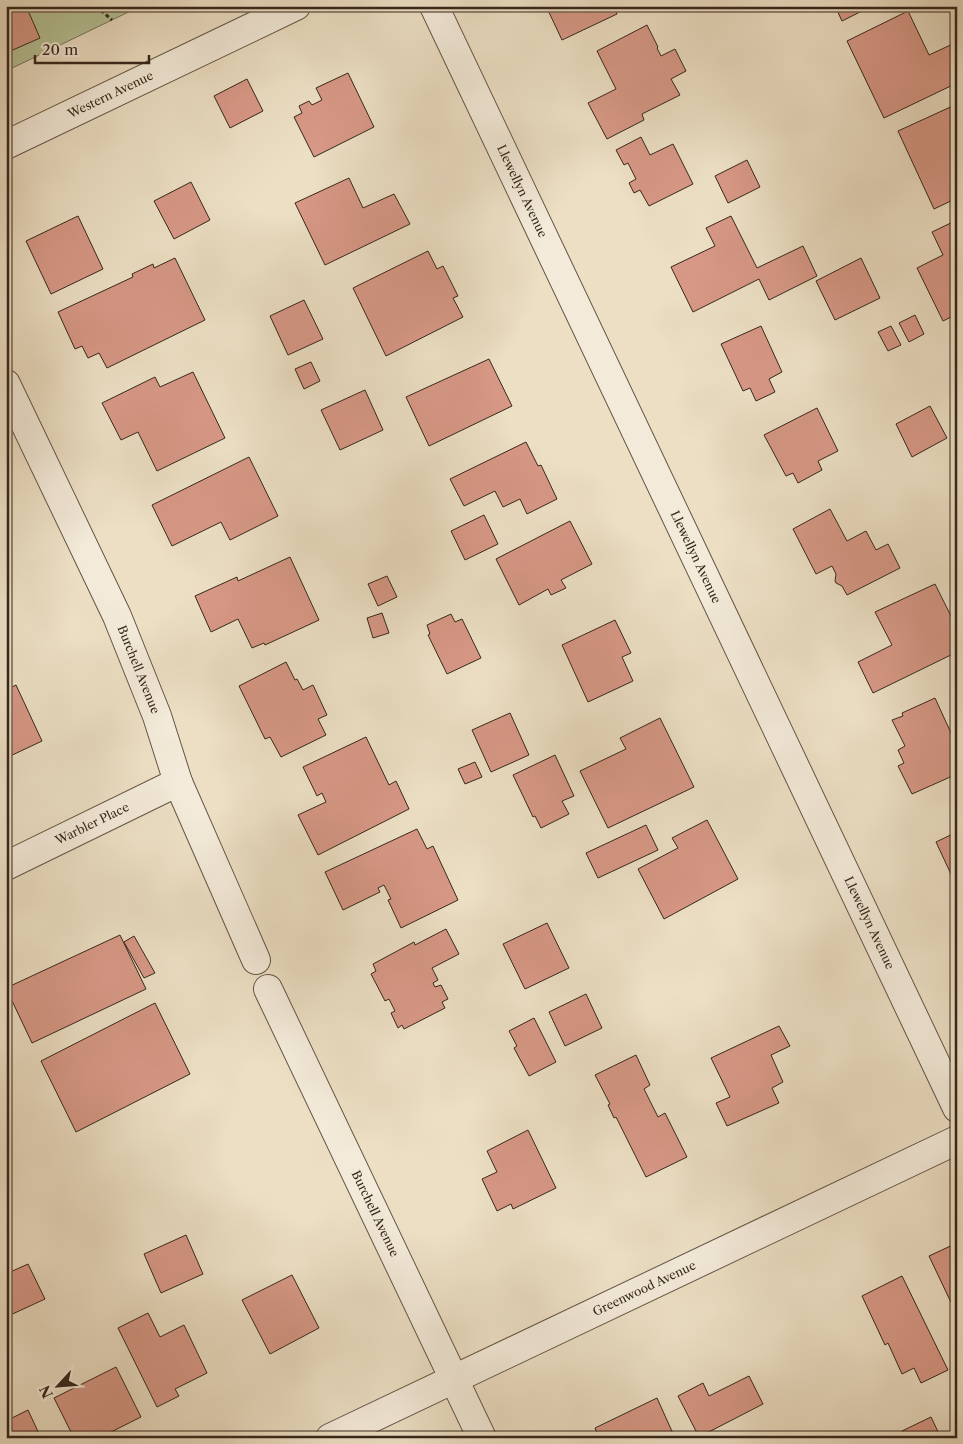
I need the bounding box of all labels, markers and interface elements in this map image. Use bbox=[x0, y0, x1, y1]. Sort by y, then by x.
scale bar bbox=[35, 32, 149, 64]
text: 20 m bbox=[42, 40, 78, 59]
street label: Western Avenue bbox=[64, 67, 156, 122]
street label: Llewellyn Avenue bbox=[494, 142, 551, 240]
street label: Llewellyn Avenue bbox=[668, 508, 725, 606]
street label: Burchell Avenue bbox=[115, 623, 163, 716]
street label: Warbler Place bbox=[52, 799, 132, 848]
street label: Llewellyn Avenue bbox=[841, 874, 898, 972]
street label: Burchell Avenue bbox=[349, 1168, 403, 1259]
street label: Greenwood Avenue bbox=[590, 1257, 698, 1319]
north arrow bbox=[32, 1362, 82, 1412]
text: N bbox=[36, 1382, 57, 1401]

